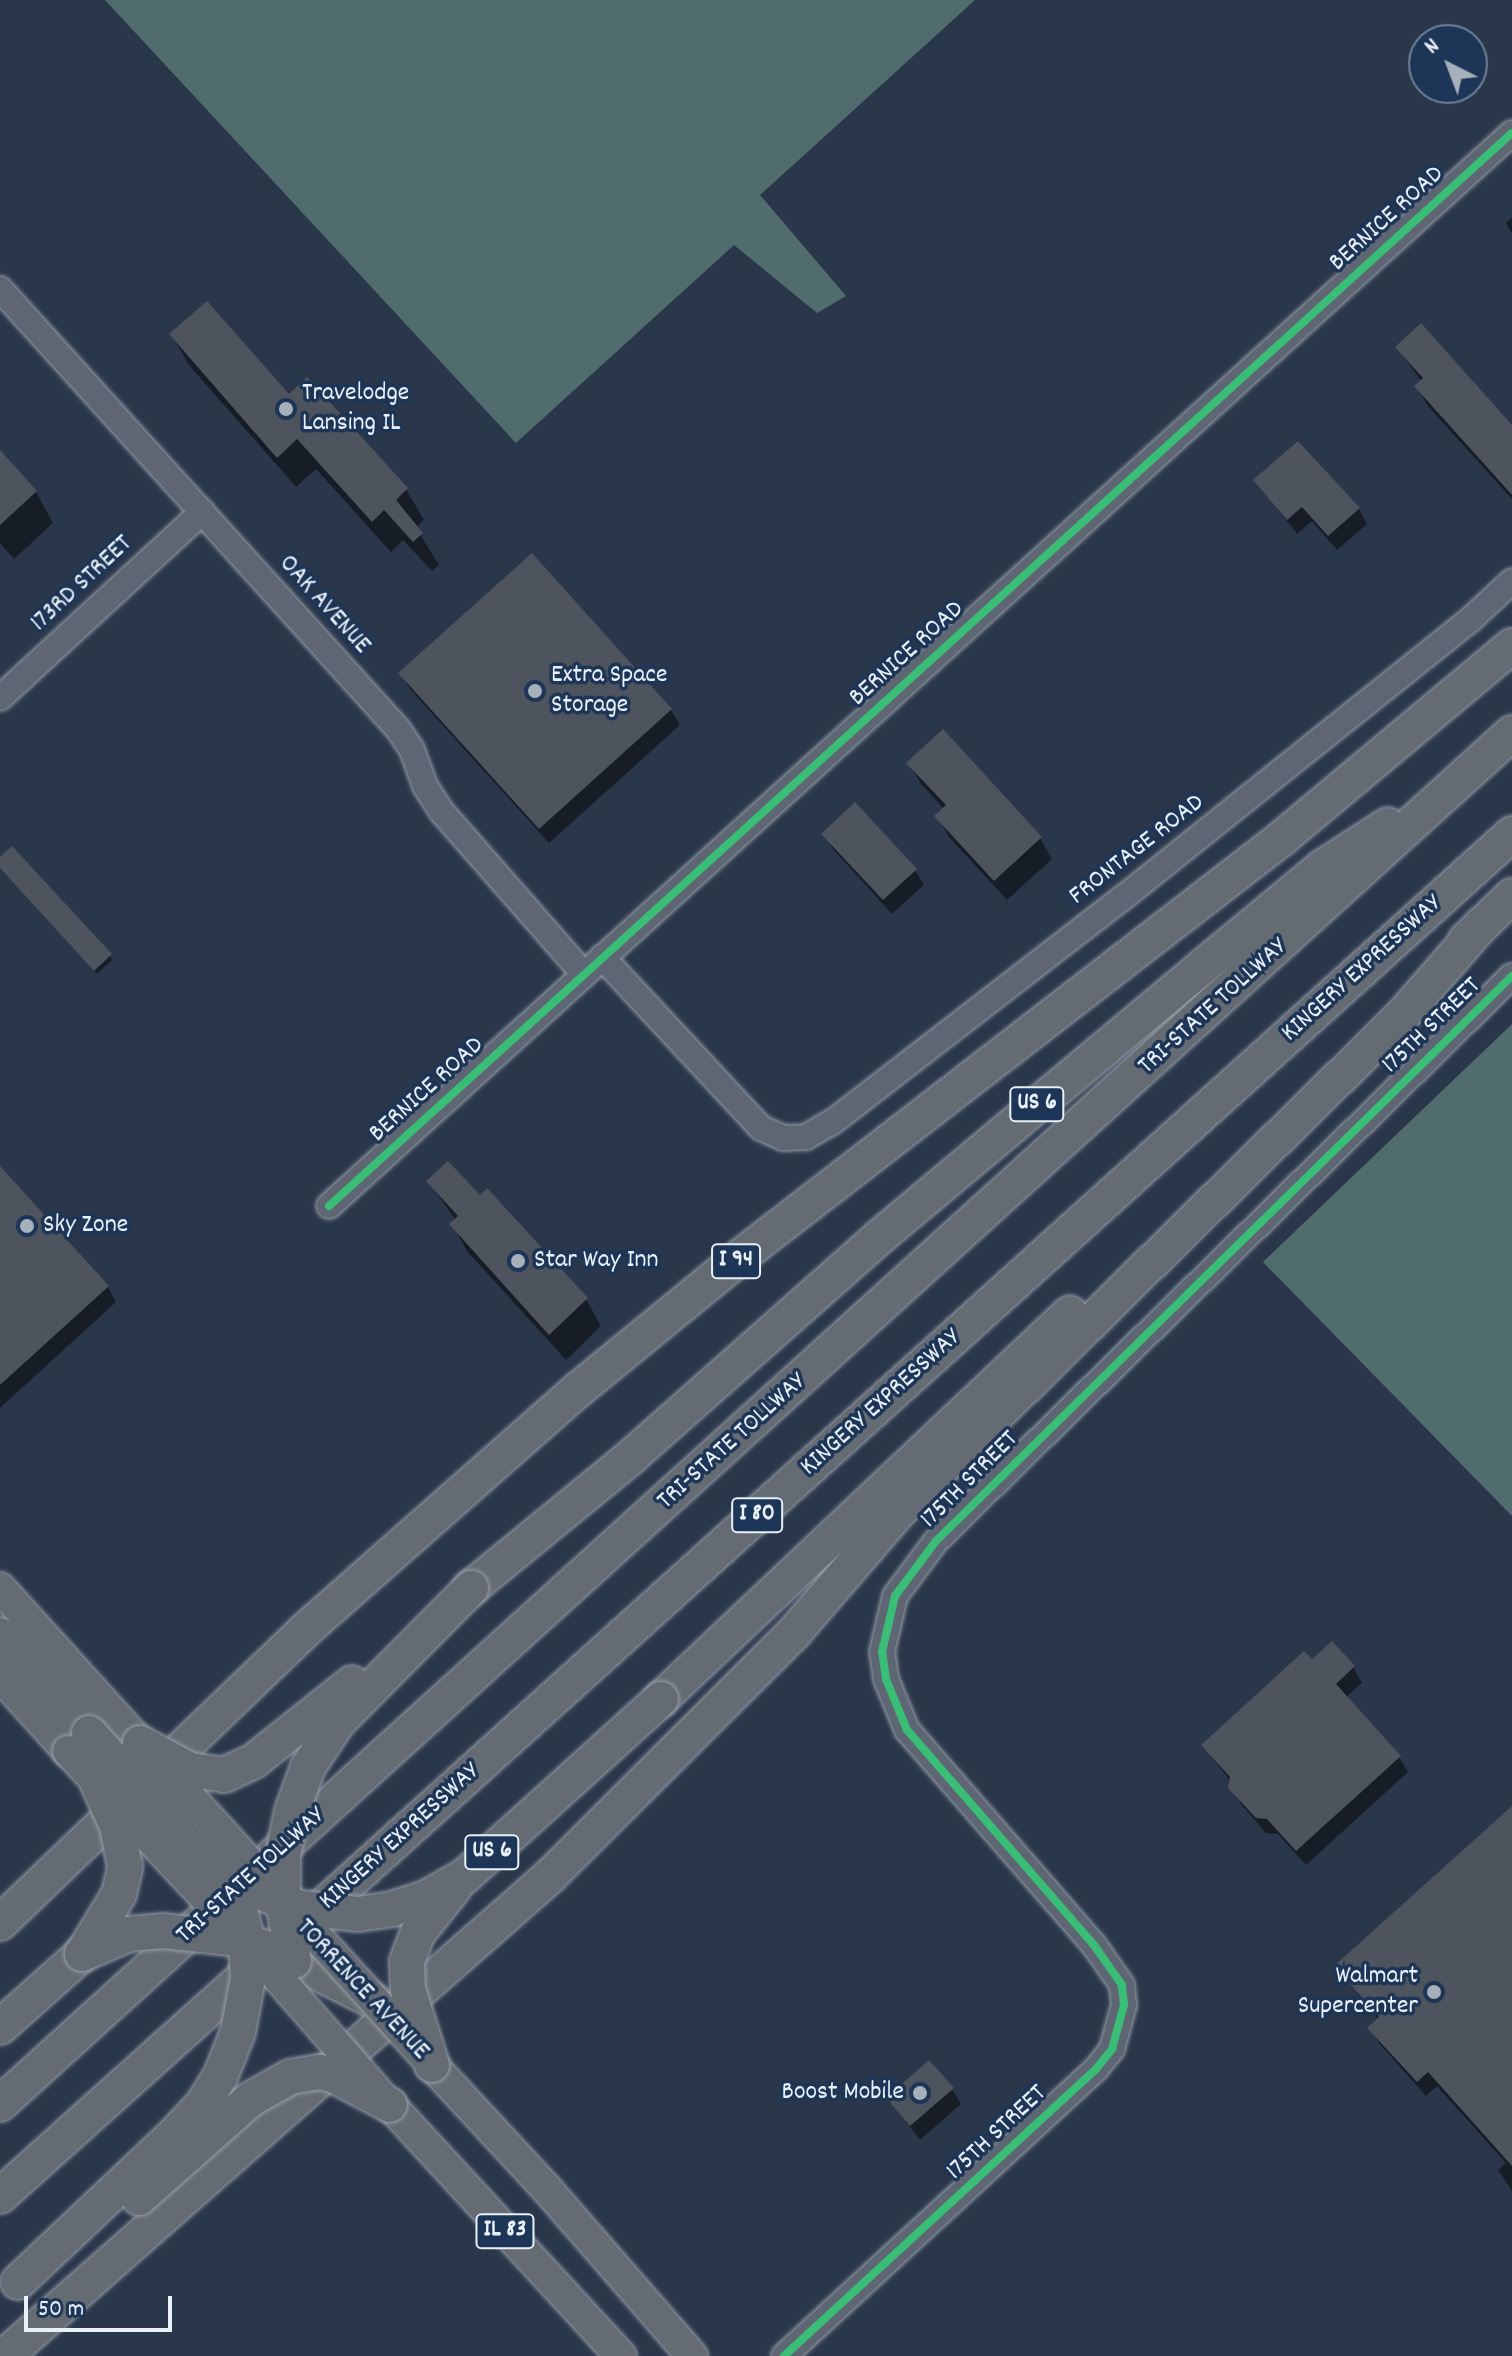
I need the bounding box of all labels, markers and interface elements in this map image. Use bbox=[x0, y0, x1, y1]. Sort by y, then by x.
north arrow bbox=[1408, 24, 1488, 104]
text: N bbox=[1419, 32, 1447, 62]
street label: BERNICE ROAD bbox=[1323, 159, 1451, 279]
place label: Travelodge Lansing IL bbox=[302, 378, 409, 440]
marker: Travelodge Lansing IL bbox=[277, 400, 295, 418]
street label: 173RD STREET bbox=[25, 529, 139, 639]
street label: OAK AVENUE bbox=[271, 549, 377, 661]
street label: BERNICE ROAD bbox=[843, 594, 971, 714]
place label: Extra Space Storage bbox=[551, 660, 667, 722]
marker: Extra Space Storage bbox=[526, 682, 544, 700]
street label: FRONTAGE ROAD bbox=[1063, 788, 1211, 912]
street label: KINGERY EXPRESSWAY bbox=[1275, 889, 1449, 1049]
street label: TRI-STATE TOLLWAY bbox=[1132, 932, 1294, 1082]
street label: 175TH STREET bbox=[1376, 971, 1488, 1081]
street label: BERNICE ROAD bbox=[363, 1030, 491, 1150]
road number: US 6 bbox=[1009, 1084, 1065, 1124]
place label: Sky Zone bbox=[43, 1210, 128, 1242]
marker: Sky Zone bbox=[18, 1217, 36, 1235]
road number: I 94 bbox=[710, 1241, 762, 1281]
place label: Star Way Inn bbox=[534, 1245, 659, 1277]
marker: Star Way Inn bbox=[509, 1252, 527, 1270]
street label: KINGERY EXPRESSWAY bbox=[794, 1323, 968, 1483]
street label: TRI-STATE TOLLWAY bbox=[651, 1367, 813, 1517]
street label: 175TH STREET bbox=[914, 1424, 1026, 1536]
road number: I 80 bbox=[731, 1495, 783, 1535]
street label: KINGERY EXPRESSWAY bbox=[313, 1757, 487, 1917]
street label: TRI-STATE TOLLWAY bbox=[170, 1801, 332, 1951]
road number: US 6 bbox=[464, 1832, 520, 1872]
street label: TORRENCE AVENUE bbox=[289, 1913, 435, 2067]
place label: Walmart Supercenter bbox=[1298, 1961, 1418, 2022]
marker: Walmart Supercenter bbox=[1425, 1983, 1443, 2001]
place label: Boost Mobile bbox=[782, 2077, 904, 2109]
street label: 175TH STREET bbox=[940, 2079, 1054, 2187]
marker: Boost Mobile bbox=[911, 2084, 929, 2102]
road number: IL 83 bbox=[475, 2211, 535, 2251]
scale bar bbox=[28, 2280, 176, 2330]
text: 50 m bbox=[38, 2293, 84, 2327]

